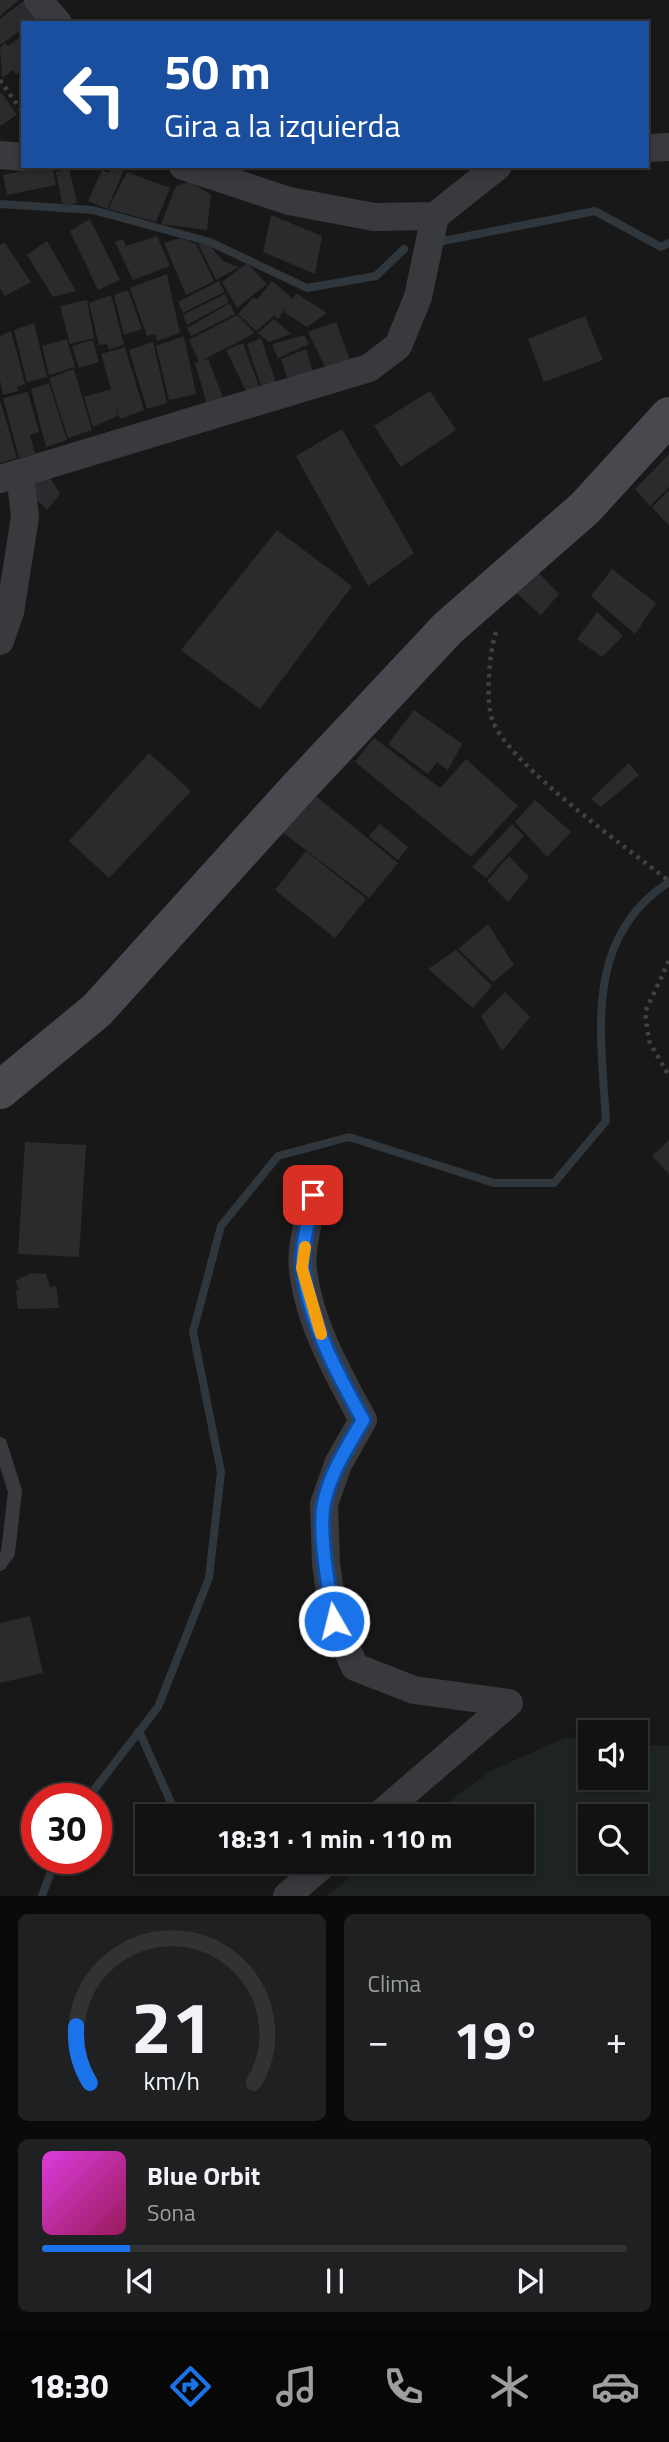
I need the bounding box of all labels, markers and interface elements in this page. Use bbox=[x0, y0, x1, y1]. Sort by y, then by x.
text: 50 m bbox=[164, 33, 271, 108]
icon: left bbox=[49, 49, 140, 140]
text: Gira a la izquierda bbox=[164, 101, 400, 149]
pin bbox=[283, 1165, 343, 1225]
icon: arrive bbox=[294, 1176, 332, 1214]
position arrow bbox=[297, 1584, 371, 1658]
map controls bbox=[578, 1720, 648, 1874]
button: sound bbox=[578, 1720, 648, 1790]
speed limit sign: 30 bbox=[21, 1783, 112, 1874]
button: search bbox=[578, 1804, 648, 1874]
text: 18:31 · 1 min · 110 m bbox=[217, 1819, 452, 1858]
text: Clima bbox=[368, 1966, 421, 2001]
text: 21 bbox=[131, 1972, 213, 2082]
text: 19° bbox=[454, 2000, 541, 2079]
text: − bbox=[368, 2011, 389, 2069]
text: + bbox=[606, 2011, 627, 2069]
text: km/h bbox=[143, 2062, 200, 2100]
text: Blue Orbit bbox=[147, 2156, 260, 2195]
text: Sona bbox=[147, 2195, 195, 2230]
icon: previous bbox=[121, 2262, 159, 2300]
icon: pause bbox=[316, 2262, 354, 2300]
icon: next bbox=[511, 2262, 549, 2300]
text: 18:30 bbox=[29, 2362, 109, 2410]
icon: directions bbox=[166, 2362, 215, 2411]
icon: music bbox=[272, 2362, 321, 2411]
icon: phone bbox=[379, 2362, 428, 2411]
icon: climate bbox=[485, 2362, 534, 2411]
icon: car bbox=[591, 2362, 640, 2411]

